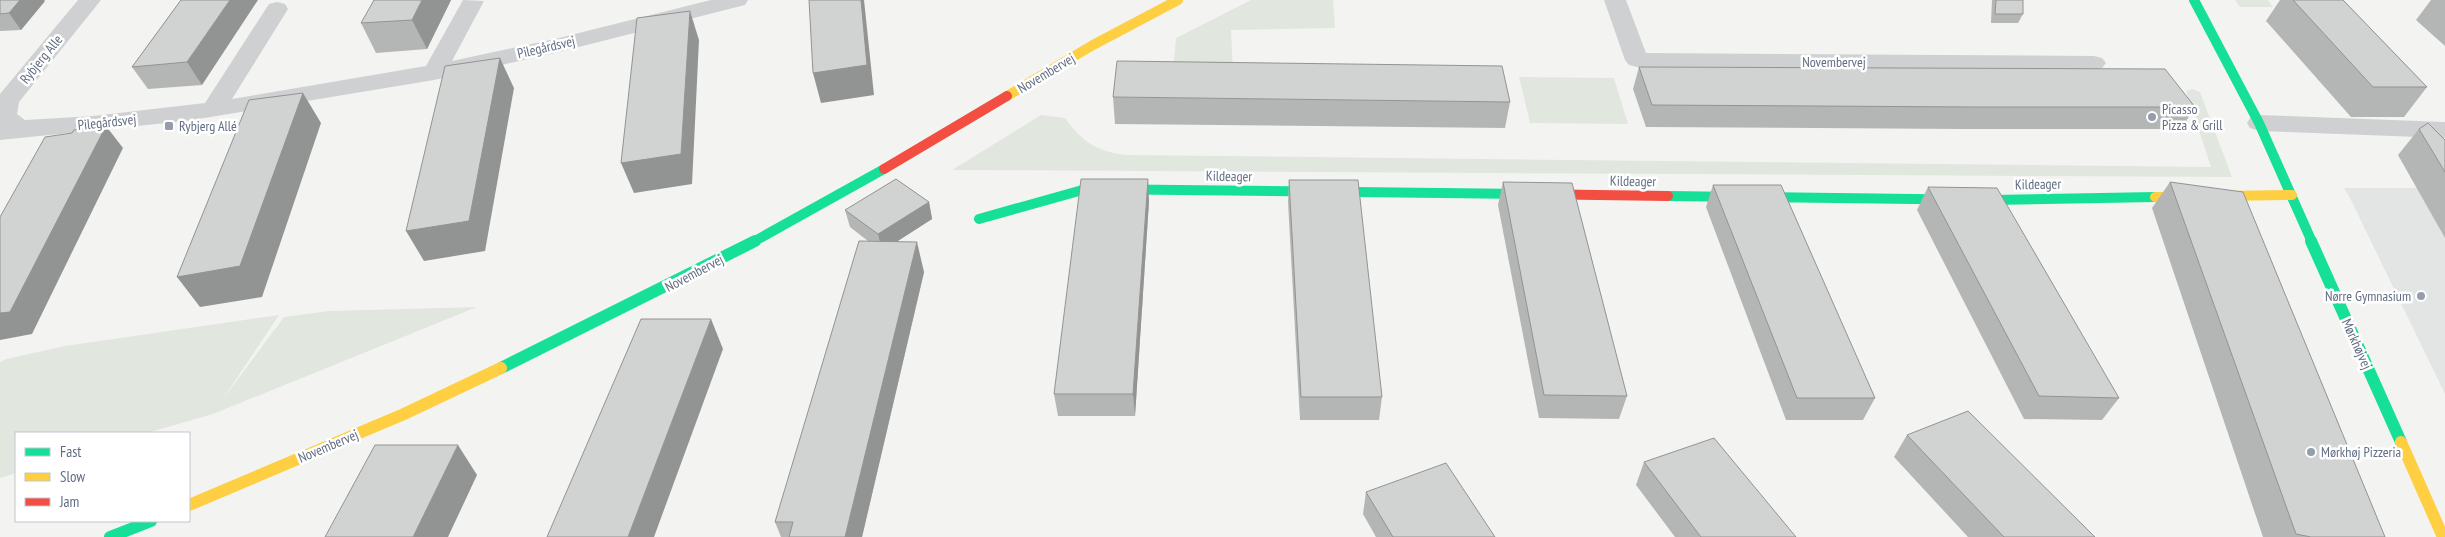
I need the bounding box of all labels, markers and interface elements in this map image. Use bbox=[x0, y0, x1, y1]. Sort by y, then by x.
street label: Rybjerg Alle bbox=[16, 31, 66, 87]
street label: Pilegårdsvej bbox=[515, 32, 577, 62]
street label: Novembervej bbox=[1014, 49, 1078, 97]
street label: Novembervej bbox=[1802, 53, 1866, 71]
place label: Picasso Pizza & Grill bbox=[2162, 100, 2223, 134]
street label: Pilegårdsvej bbox=[77, 110, 137, 134]
marker: Picasso Pizza & Grill bbox=[2146, 111, 2158, 123]
place label: Rybjerg Allé bbox=[179, 117, 237, 135]
marker: Rybjerg Allé bbox=[163, 120, 175, 132]
street label: Kildeager bbox=[1206, 167, 1252, 185]
street label: Kildeager bbox=[1610, 172, 1656, 190]
street label: Kildeager bbox=[2015, 175, 2061, 193]
street label: Novembervej bbox=[662, 250, 726, 296]
place label: Nørre Gymnasium bbox=[2325, 287, 2411, 305]
marker: Nørre Gymnasium bbox=[2415, 290, 2427, 302]
street label: Mørkhøjvej bbox=[2338, 316, 2376, 372]
street label: Novembervej bbox=[295, 425, 361, 467]
legend bbox=[15, 432, 190, 522]
text: Fast bbox=[60, 442, 81, 461]
place label: Mørkhøj Pizzeria bbox=[2321, 443, 2401, 461]
marker: Mørkhøj Pizzeria bbox=[2305, 446, 2317, 458]
text: Slow bbox=[60, 467, 85, 486]
text: Jam bbox=[59, 492, 79, 511]

